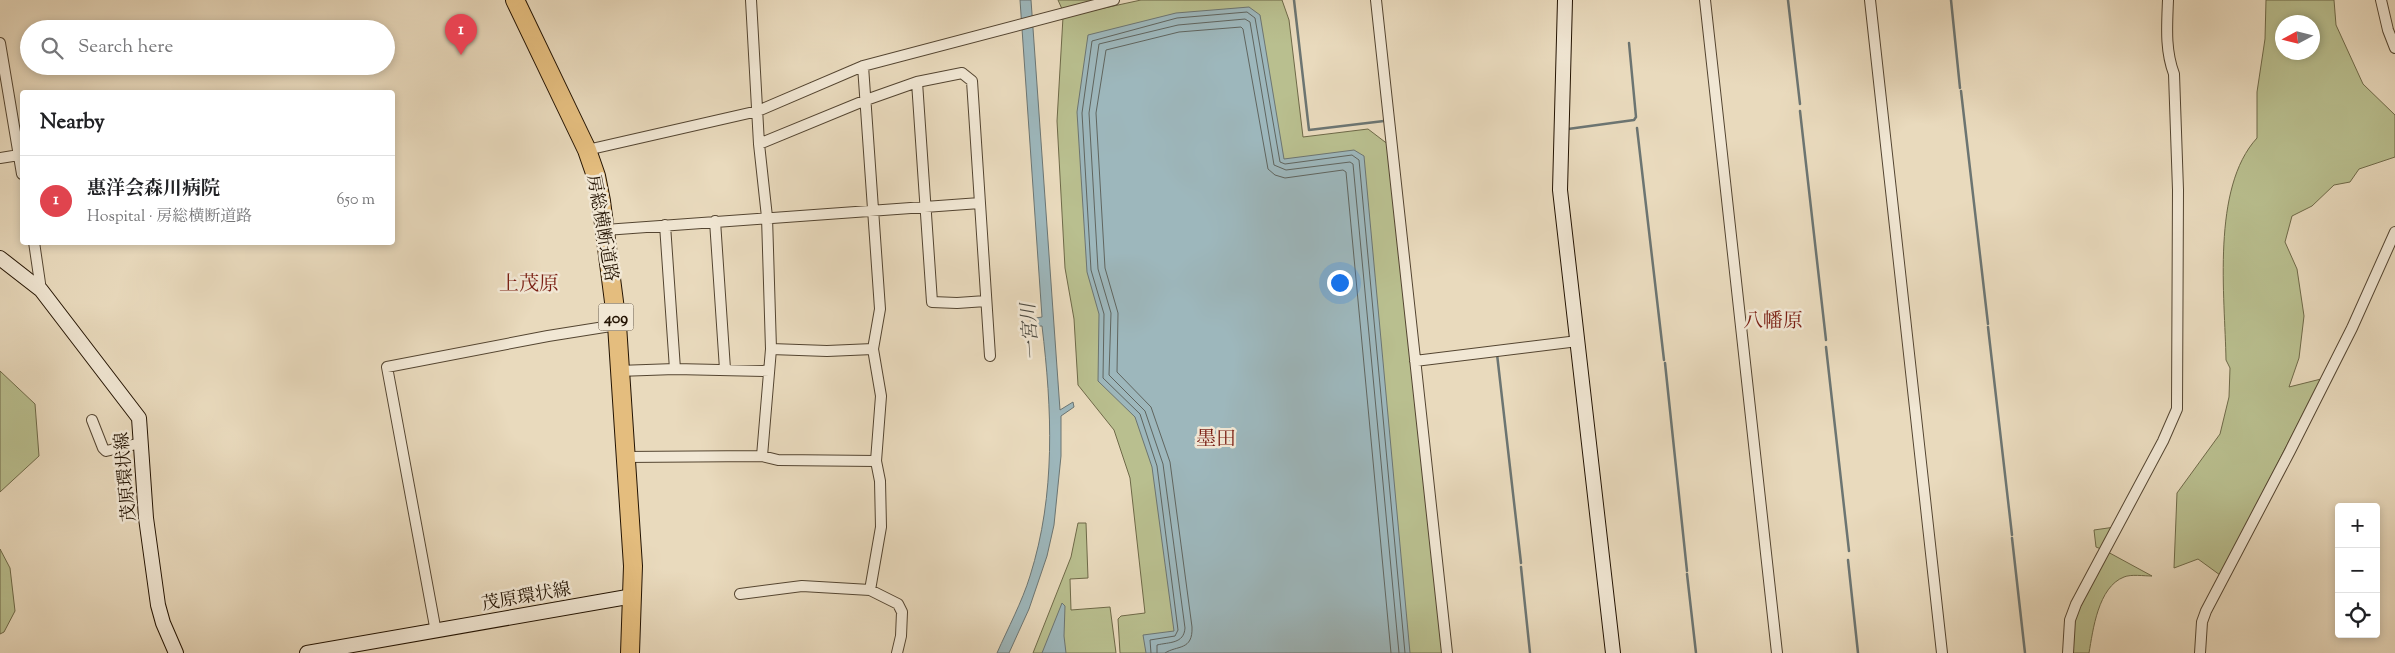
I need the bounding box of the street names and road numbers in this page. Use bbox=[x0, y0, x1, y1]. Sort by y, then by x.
street label: 房総横断道路 bbox=[579, 173, 623, 284]
road number: 409 bbox=[598, 304, 634, 330]
street label: 茂原環状線 bbox=[110, 431, 144, 523]
street label: 茂原環状線 bbox=[480, 577, 573, 619]

